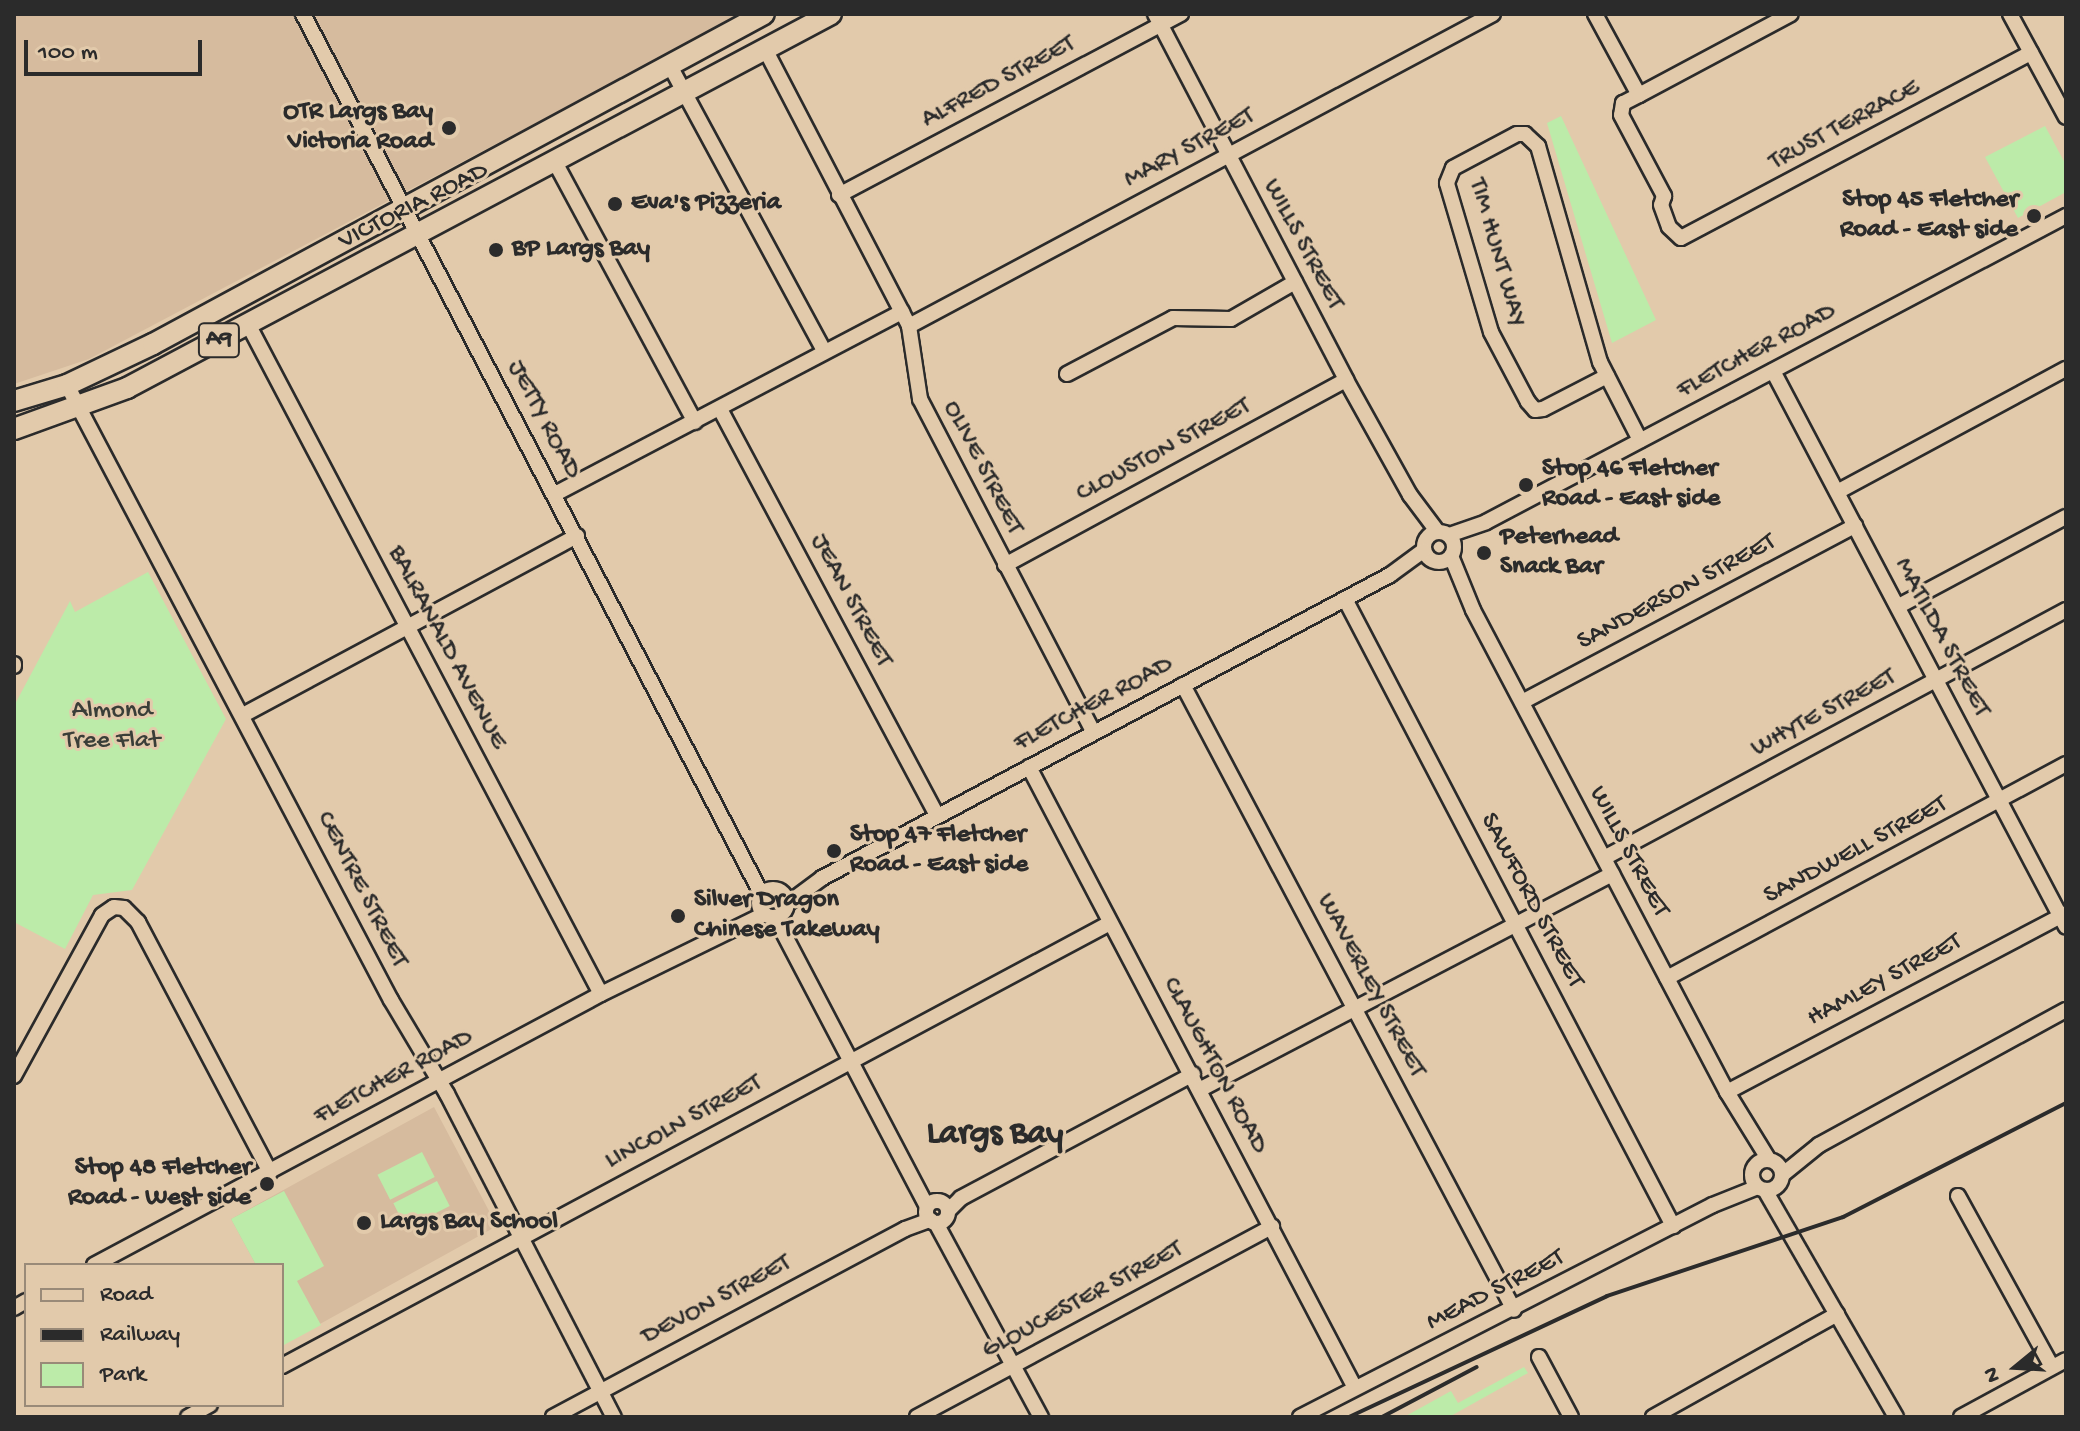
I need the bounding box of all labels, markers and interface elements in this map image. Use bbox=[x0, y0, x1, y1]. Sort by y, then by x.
scale bar bbox=[28, 24, 206, 74]
street label: ALFRED STREET bbox=[917, 30, 1081, 136]
text: 100 m bbox=[38, 39, 98, 68]
street label: TRUST TERRACE bbox=[1764, 73, 1926, 179]
place label: OTR Largs Bay Victoria Road bbox=[283, 97, 433, 158]
street label: MARY STREET bbox=[1119, 102, 1261, 196]
marker: OTR Largs Bay Victoria Road bbox=[440, 119, 458, 137]
street label: VICTORIA ROAD bbox=[334, 156, 494, 258]
street label: WILLS STREET bbox=[1254, 174, 1350, 316]
street label: TIM HUNT WAY bbox=[1460, 175, 1532, 331]
place label: Stop 45 Fletcher Road - East side bbox=[1840, 185, 2018, 246]
place label: Eva's Pizzeria bbox=[631, 188, 781, 220]
marker: Eva's Pizzeria bbox=[606, 195, 624, 213]
marker: Stop 45 Fletcher Road - East side bbox=[2025, 207, 2043, 225]
place label: BP Largs Bay bbox=[512, 234, 650, 266]
marker: BP Largs Bay bbox=[487, 241, 505, 259]
street label: FLETCHER ROAD bbox=[1672, 297, 1842, 407]
road number: A9 bbox=[197, 320, 241, 360]
street label: JETTY ROAD bbox=[499, 355, 587, 485]
street label: CLOUSTON STREET bbox=[1071, 392, 1257, 510]
street label: OLIVE STREET bbox=[935, 396, 1029, 540]
place label: Stop 46 Fletcher Road - East side bbox=[1542, 454, 1720, 516]
marker: Stop 46 Fletcher Road - East side bbox=[1517, 476, 1535, 494]
place label: Peterhead Snack Bar bbox=[1500, 522, 1618, 584]
street label: SANDERSON STREET bbox=[1573, 528, 1781, 658]
street label: JEAN STREET bbox=[802, 529, 898, 673]
street label: BALRANALD AVENUE bbox=[379, 541, 513, 755]
marker: Peterhead Snack Bar bbox=[1475, 544, 1493, 562]
street label: MATILDA STREET bbox=[1886, 553, 1996, 723]
street label: FLETCHER ROAD bbox=[1009, 650, 1179, 760]
street label: WHYTE STREET bbox=[1746, 663, 1902, 765]
park label: Almond Tree Flat bbox=[64, 696, 160, 758]
street label: WILLS STREET bbox=[1580, 781, 1676, 923]
street label: SANDWELL STREET bbox=[1759, 790, 1953, 912]
street label: CENTRE STREET bbox=[308, 807, 414, 973]
street label: SAWFORD STREET bbox=[1472, 808, 1590, 994]
place label: Stop 47 Fletcher Road - East side bbox=[850, 820, 1028, 882]
marker: Stop 47 Fletcher Road - East side bbox=[825, 842, 843, 860]
place label: Silver Dragon Chinese Takeway bbox=[694, 885, 879, 946]
street label: WAVERLEY STREET bbox=[1308, 889, 1432, 1083]
marker: Silver Dragon Chinese Takeway bbox=[669, 907, 687, 925]
street label: HAMLEY STREET bbox=[1803, 927, 1967, 1035]
street label: CLAUGHTON ROAD bbox=[1154, 972, 1274, 1160]
street label: FLETCHER ROAD bbox=[309, 1023, 479, 1133]
street label: LINCOLN STREET bbox=[600, 1069, 768, 1177]
district label: Largs Bay bbox=[927, 1116, 1063, 1156]
place label: Stop 48 Fletcher Road - West side bbox=[68, 1153, 251, 1214]
marker: Stop 48 Fletcher Road - West side bbox=[258, 1175, 276, 1193]
place label: Largs Bay School bbox=[380, 1207, 558, 1239]
marker: Largs Bay School bbox=[355, 1214, 373, 1232]
street label: GLOUCESTER STREET bbox=[977, 1235, 1189, 1367]
street label: MEAD STREET bbox=[1422, 1243, 1570, 1339]
street label: DEVON STREET bbox=[637, 1249, 797, 1353]
legend bbox=[24, 1263, 284, 1407]
text: Road bbox=[100, 1281, 152, 1310]
text: Railway bbox=[100, 1321, 180, 1350]
north arrow bbox=[1976, 1327, 2056, 1407]
text: Park bbox=[100, 1361, 146, 1390]
text: N bbox=[1979, 1364, 2008, 1385]

